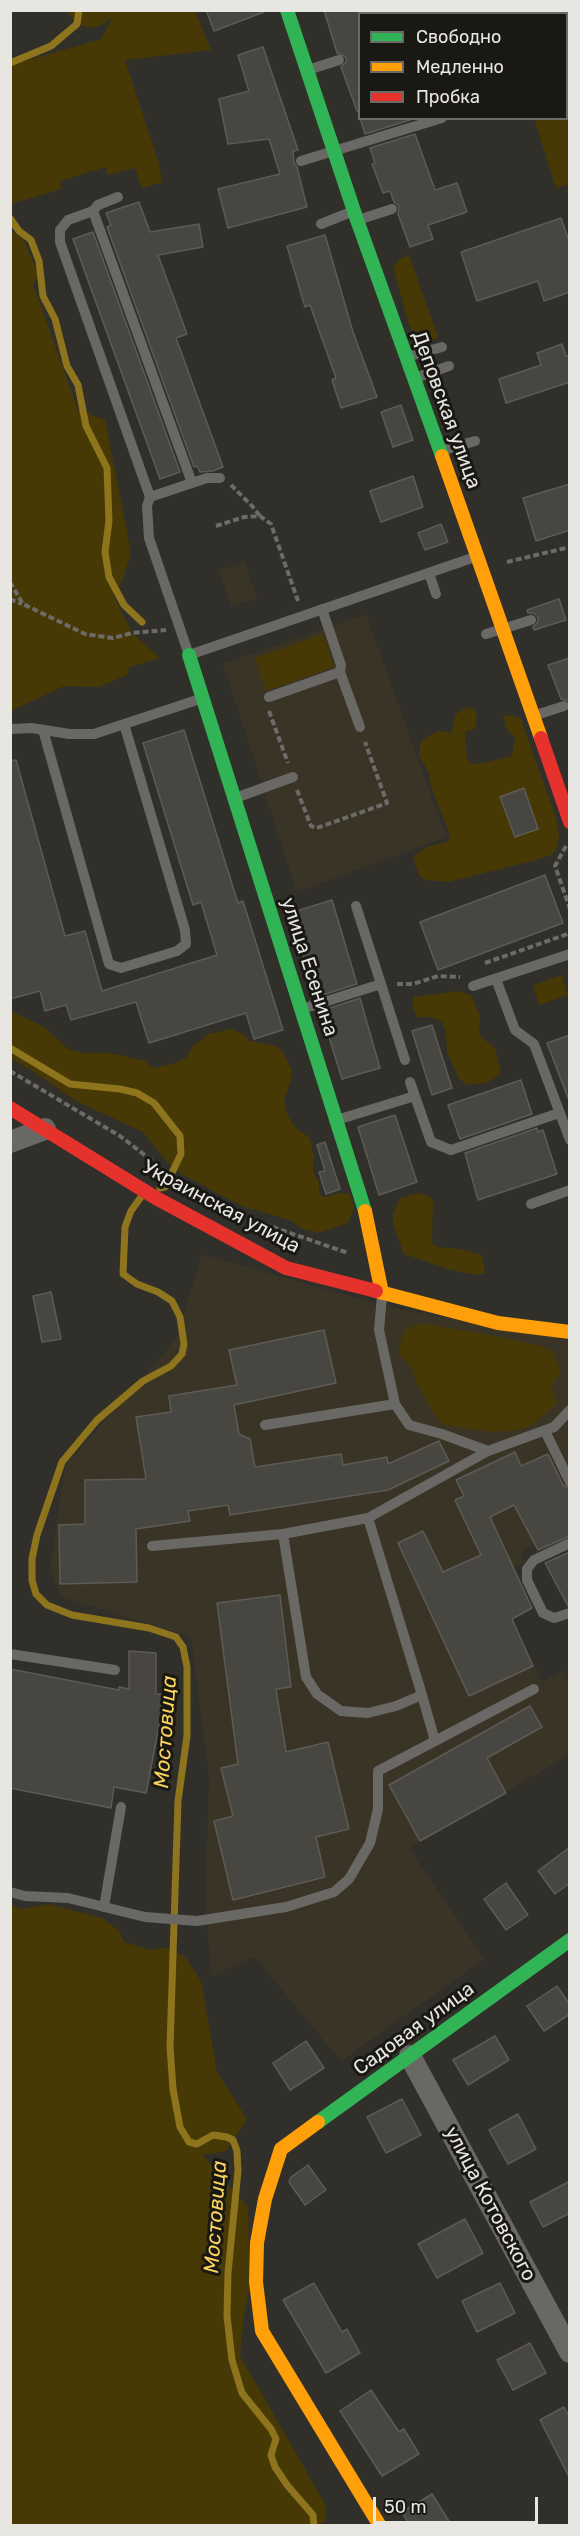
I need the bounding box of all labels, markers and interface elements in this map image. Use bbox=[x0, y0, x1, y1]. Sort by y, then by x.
legend bbox=[358, 12, 568, 120]
text: Свободно bbox=[416, 26, 501, 48]
text: Медленно bbox=[416, 56, 504, 78]
text: Пробка bbox=[416, 86, 480, 108]
street label: Деповская улица bbox=[406, 328, 486, 492]
street label: улица Есенина bbox=[275, 895, 343, 1039]
street label: Украинская улица bbox=[138, 1155, 304, 1259]
water label: Мостовица bbox=[149, 1675, 183, 1789]
street label: Садовая улица bbox=[349, 1977, 479, 2081]
street label: улица Котовского bbox=[439, 2123, 541, 2285]
water label: Мостовица bbox=[199, 2160, 233, 2274]
scale bar bbox=[376, 2485, 541, 2523]
text: 50 m bbox=[384, 2496, 427, 2518]

